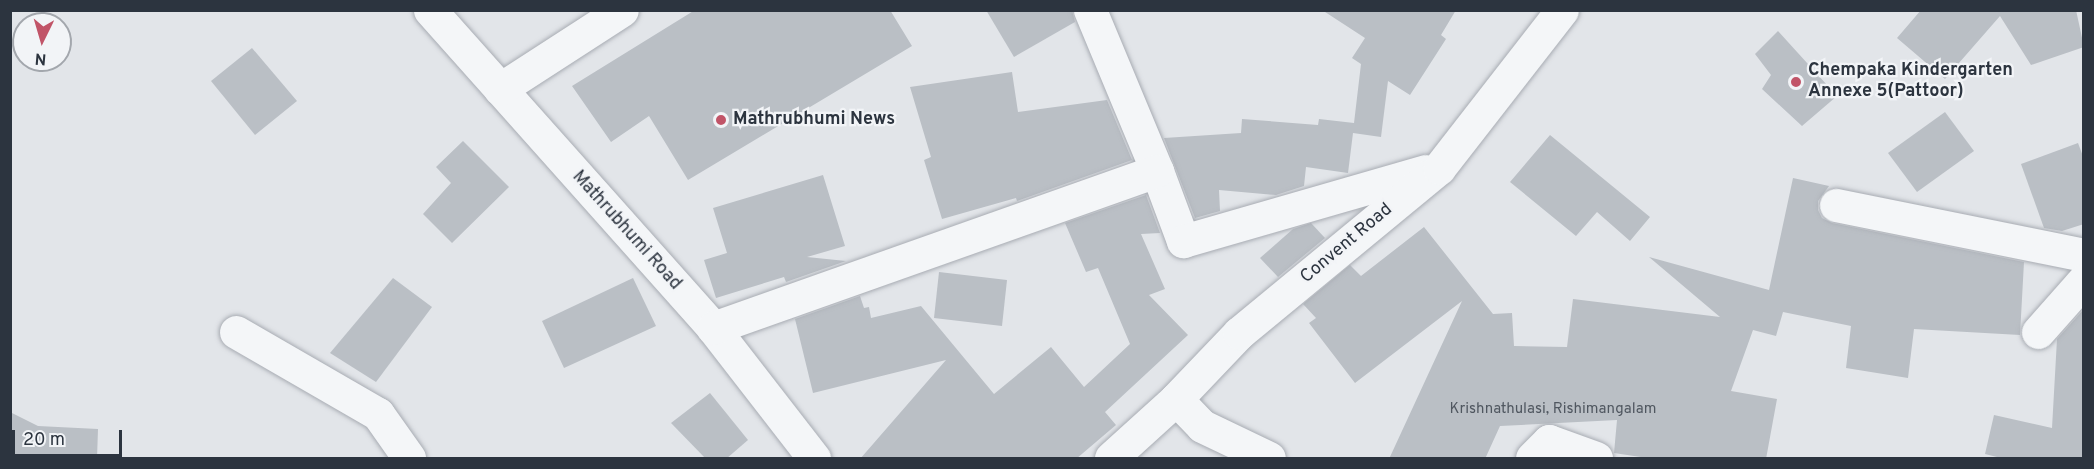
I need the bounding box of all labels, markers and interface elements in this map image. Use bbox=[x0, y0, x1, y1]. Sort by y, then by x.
north arrow bbox=[12, 12, 72, 72]
text: N bbox=[34, 47, 47, 68]
place label: Chempaka Kindergarten Annexe 5(Pattoor) bbox=[1808, 61, 2013, 104]
marker: Chempaka Kindergarten Annexe 5(Pattoor) bbox=[1789, 75, 1803, 89]
place label: Mathrubhumi News bbox=[733, 109, 895, 131]
marker: Mathrubhumi News bbox=[714, 113, 728, 127]
street label: Mathrubhumi Road bbox=[567, 167, 685, 295]
street label: Convent Road bbox=[1297, 199, 1397, 289]
house number: Krishnathulasi, Rishimangalam bbox=[1450, 401, 1656, 419]
scale bar bbox=[15, 418, 124, 456]
text: 20 m bbox=[23, 429, 65, 452]

